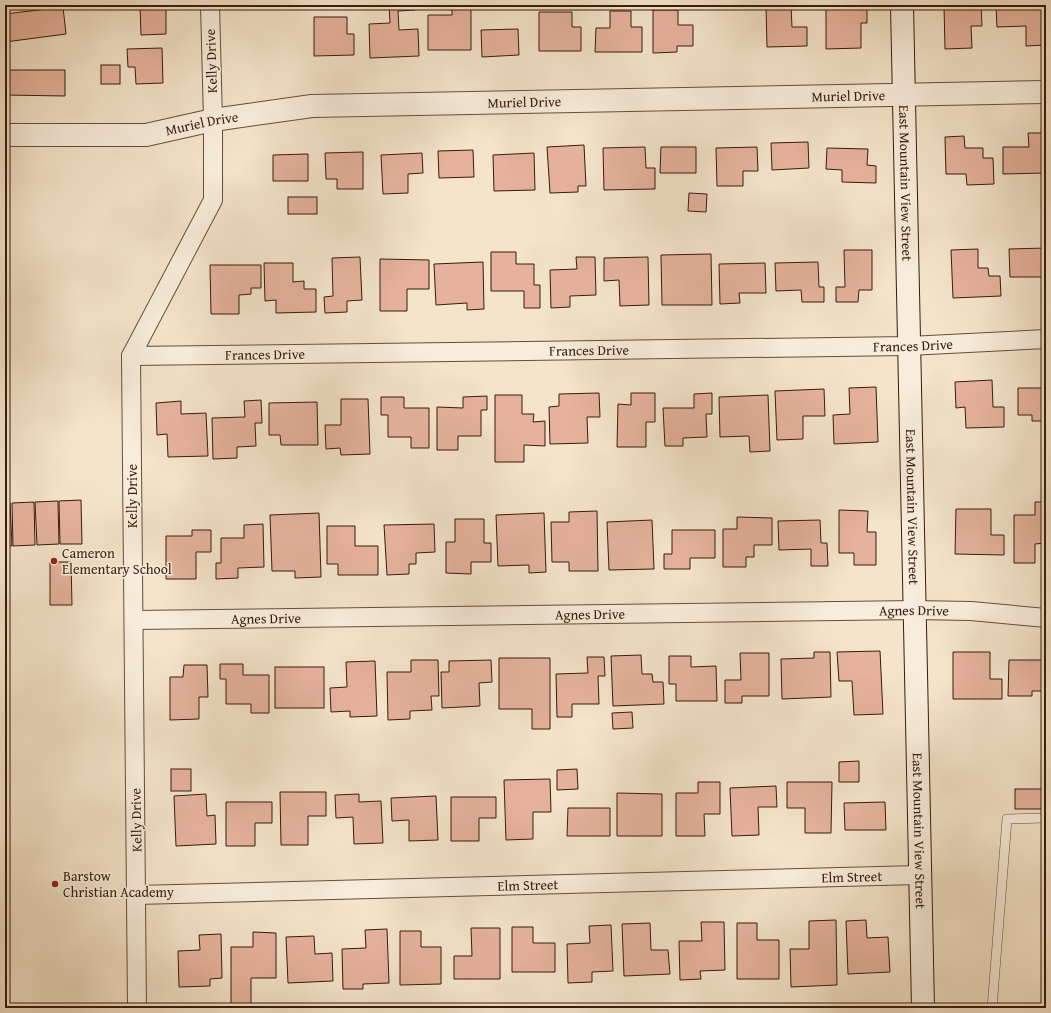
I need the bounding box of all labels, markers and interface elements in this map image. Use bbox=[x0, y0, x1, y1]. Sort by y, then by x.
street label: Kelly Drive bbox=[200, 28, 222, 93]
street label: Muriel Drive bbox=[811, 85, 886, 106]
street label: Muriel Drive bbox=[487, 91, 562, 113]
street label: East Mountain View Street bbox=[894, 105, 917, 261]
street label: Muriel Drive bbox=[163, 107, 240, 140]
street label: Frances Drive bbox=[873, 334, 954, 356]
street label: Frances Drive bbox=[549, 340, 629, 361]
street label: Frances Drive bbox=[225, 344, 305, 365]
street label: East Mountain View Street bbox=[901, 429, 924, 585]
street label: Kelly Drive bbox=[122, 463, 142, 528]
place label: Cameron Elementary School bbox=[62, 543, 172, 579]
marker: Cameron Elementary School bbox=[49, 556, 59, 566]
street label: Agnes Drive bbox=[879, 600, 950, 621]
street label: Agnes Drive bbox=[555, 604, 626, 625]
street label: Agnes Drive bbox=[231, 608, 302, 629]
street label: East Mountain View Street bbox=[908, 753, 931, 909]
street label: Kelly Drive bbox=[125, 787, 147, 852]
place label: Barstow Christian Academy bbox=[63, 866, 174, 902]
street label: Elm Street bbox=[821, 866, 883, 887]
street label: Elm Street bbox=[497, 874, 559, 896]
marker: Barstow Christian Academy bbox=[50, 879, 60, 889]

